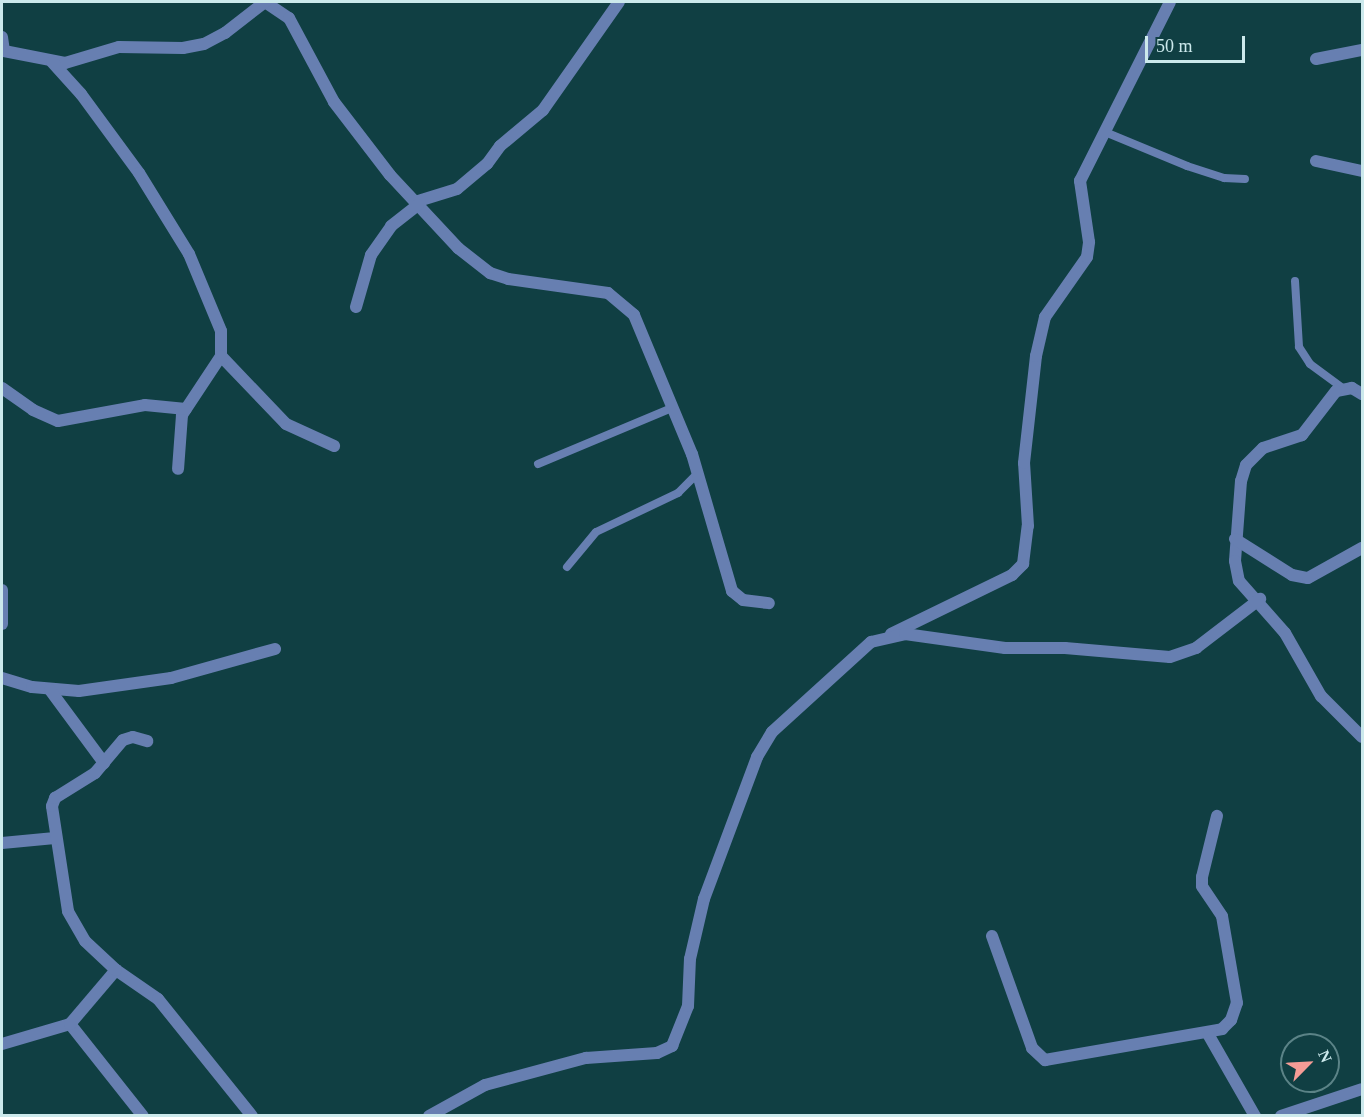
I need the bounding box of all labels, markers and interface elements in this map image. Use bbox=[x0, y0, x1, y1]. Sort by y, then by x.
scale bar bbox=[1148, 24, 1248, 62]
text: 50 m bbox=[1156, 36, 1193, 56]
north arrow bbox=[1280, 1033, 1340, 1093]
text: N bbox=[1315, 1048, 1335, 1065]

